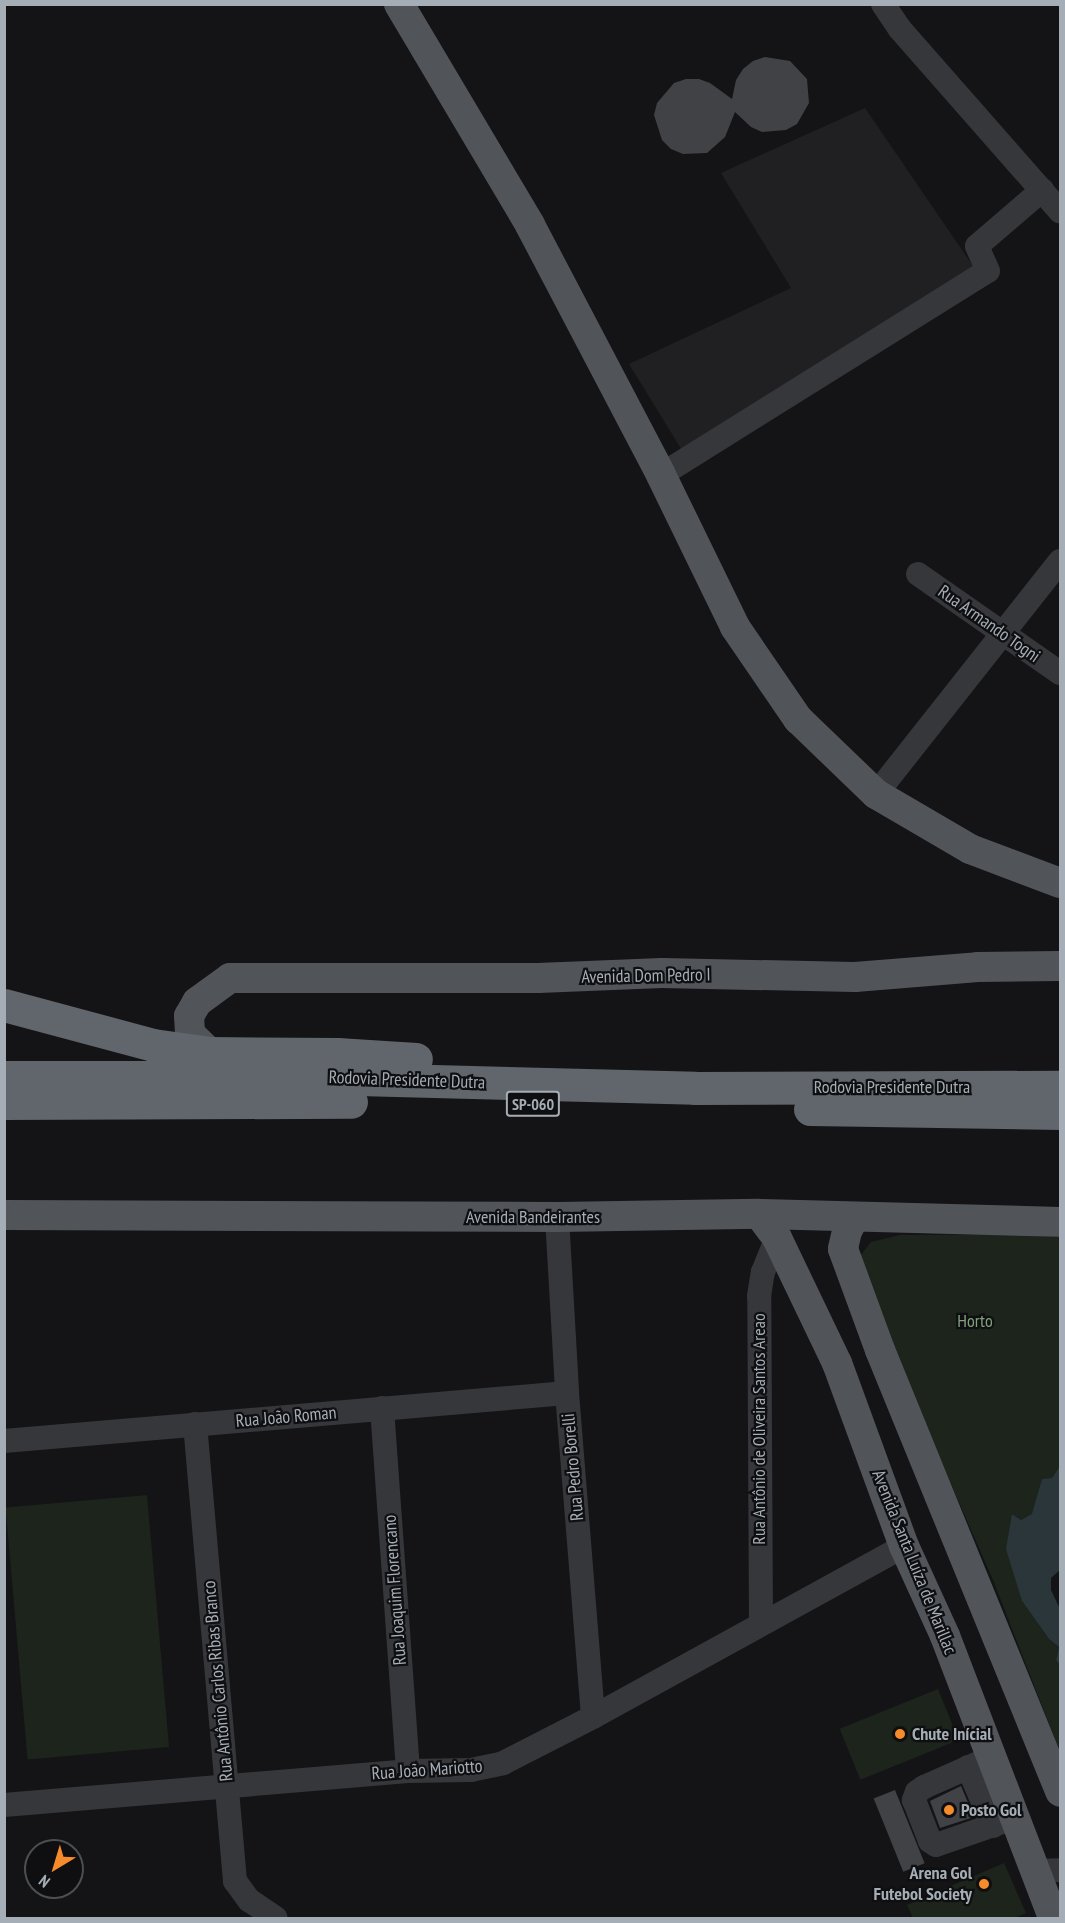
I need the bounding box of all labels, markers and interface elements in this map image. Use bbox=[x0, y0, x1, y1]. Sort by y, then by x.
street label: Rua Armando Togni bbox=[933, 581, 1045, 667]
street label: Avenida Dom Pedro I bbox=[581, 964, 711, 988]
street label: Rodovia Presidente Dutra bbox=[328, 1066, 486, 1094]
street label: Rodovia Presidente Dutra bbox=[814, 1076, 970, 1098]
road number: SP-060 bbox=[504, 1091, 562, 1117]
street label: Avenida Bandeirantes bbox=[466, 1206, 600, 1228]
park label: Horto bbox=[957, 1310, 993, 1332]
street label: Rua Antônio de Oliveira Santos Areao bbox=[748, 1313, 770, 1545]
street label: Rua João Roman bbox=[235, 1402, 337, 1432]
street label: Rua Pedro Borelli bbox=[558, 1412, 588, 1522]
street label: Avenida Santa Luíza de Marillac bbox=[867, 1467, 961, 1657]
street label: Rua Joaquim Florencano bbox=[379, 1514, 411, 1666]
street label: Rua Antônio Carlos Ribas Branco bbox=[198, 1580, 238, 1782]
place label: Chute Inícial bbox=[912, 1723, 992, 1745]
marker: Chute Inícial bbox=[893, 1727, 907, 1741]
street label: Rua João Mariotto bbox=[371, 1755, 483, 1785]
place label: Posto Gol bbox=[961, 1799, 1022, 1821]
marker: Posto Gol bbox=[942, 1803, 956, 1817]
north arrow bbox=[24, 1839, 84, 1899]
place label: Arena Gol Futebol Society bbox=[873, 1863, 972, 1906]
text: N bbox=[35, 1871, 54, 1892]
marker: Arena Gol Futebol Society bbox=[977, 1877, 991, 1891]

